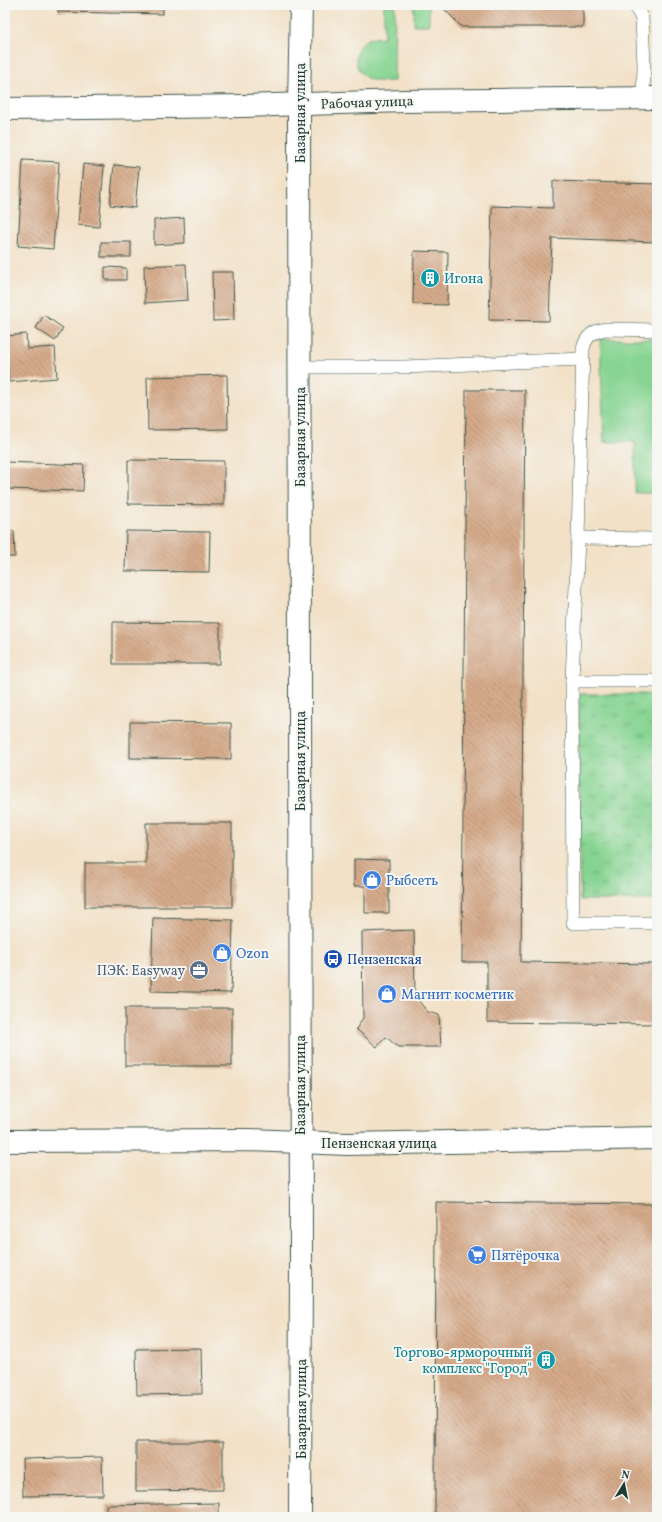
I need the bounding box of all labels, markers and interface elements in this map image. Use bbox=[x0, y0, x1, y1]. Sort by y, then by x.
street label: Базарная улица bbox=[292, 63, 311, 163]
street label: Рабочая улица bbox=[320, 92, 414, 115]
building icon: Игона bbox=[419, 267, 441, 289]
place label: Игона bbox=[444, 270, 483, 289]
street label: Базарная улица bbox=[292, 387, 311, 487]
street label: Базарная улица bbox=[292, 711, 311, 811]
shop icon: Рыбсеть bbox=[361, 869, 383, 891]
place label: Рыбсеть bbox=[386, 872, 438, 891]
shop icon: Ozon bbox=[211, 942, 233, 964]
place label: Ozon bbox=[236, 945, 269, 964]
bus stop icon: Пензенская bbox=[322, 948, 344, 970]
place label: Пензенская bbox=[347, 951, 422, 970]
office icon: ПЭК: Easyway bbox=[188, 959, 210, 981]
place label: ПЭК: Easyway bbox=[97, 962, 185, 981]
shop icon: Магнит косметик bbox=[376, 983, 398, 1005]
place label: Магнит косметик bbox=[401, 986, 515, 1005]
street label: Базарная улица bbox=[292, 1035, 311, 1135]
street label: Пензенская улица bbox=[321, 1135, 437, 1154]
supermarket icon: Пятёрочка bbox=[466, 1244, 488, 1266]
place label: Пятёрочка bbox=[491, 1247, 560, 1266]
place label: Торгово-ярморочный комплекс "Город" bbox=[393, 1344, 532, 1379]
building icon: Торгово-ярморочный комплекс "Город" bbox=[535, 1349, 557, 1371]
street label: Базарная улица bbox=[293, 1359, 312, 1459]
north arrow bbox=[604, 1464, 644, 1504]
text: N bbox=[620, 1468, 631, 1484]

